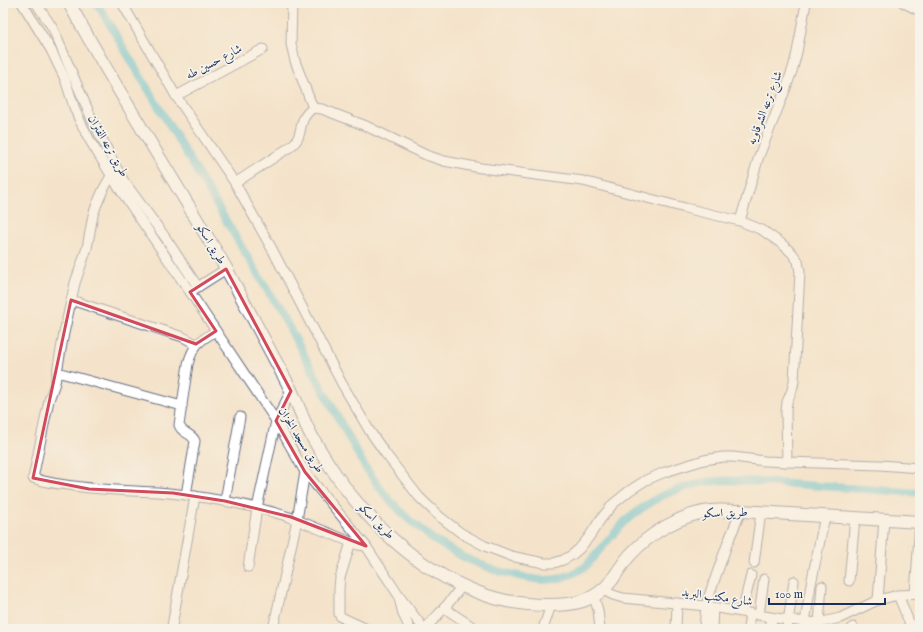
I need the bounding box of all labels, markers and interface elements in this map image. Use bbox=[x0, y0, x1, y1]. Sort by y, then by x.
street label: شارع حسين طه bbox=[183, 41, 246, 86]
street label: شارع ترعه الشرقاويه bbox=[744, 69, 789, 148]
street label: طريق ترعه الفئران bbox=[84, 112, 132, 180]
street label: طريق اسكو bbox=[192, 220, 229, 267]
street label: طريق مسجد الخزان bbox=[275, 404, 327, 476]
street label: طريق اسكو bbox=[354, 499, 397, 542]
street label: طريق اسكو bbox=[701, 505, 748, 521]
scale bar bbox=[769, 580, 885, 606]
street label: شارع مكتب البريد bbox=[680, 585, 754, 612]
text: 100 m bbox=[775, 587, 803, 602]

